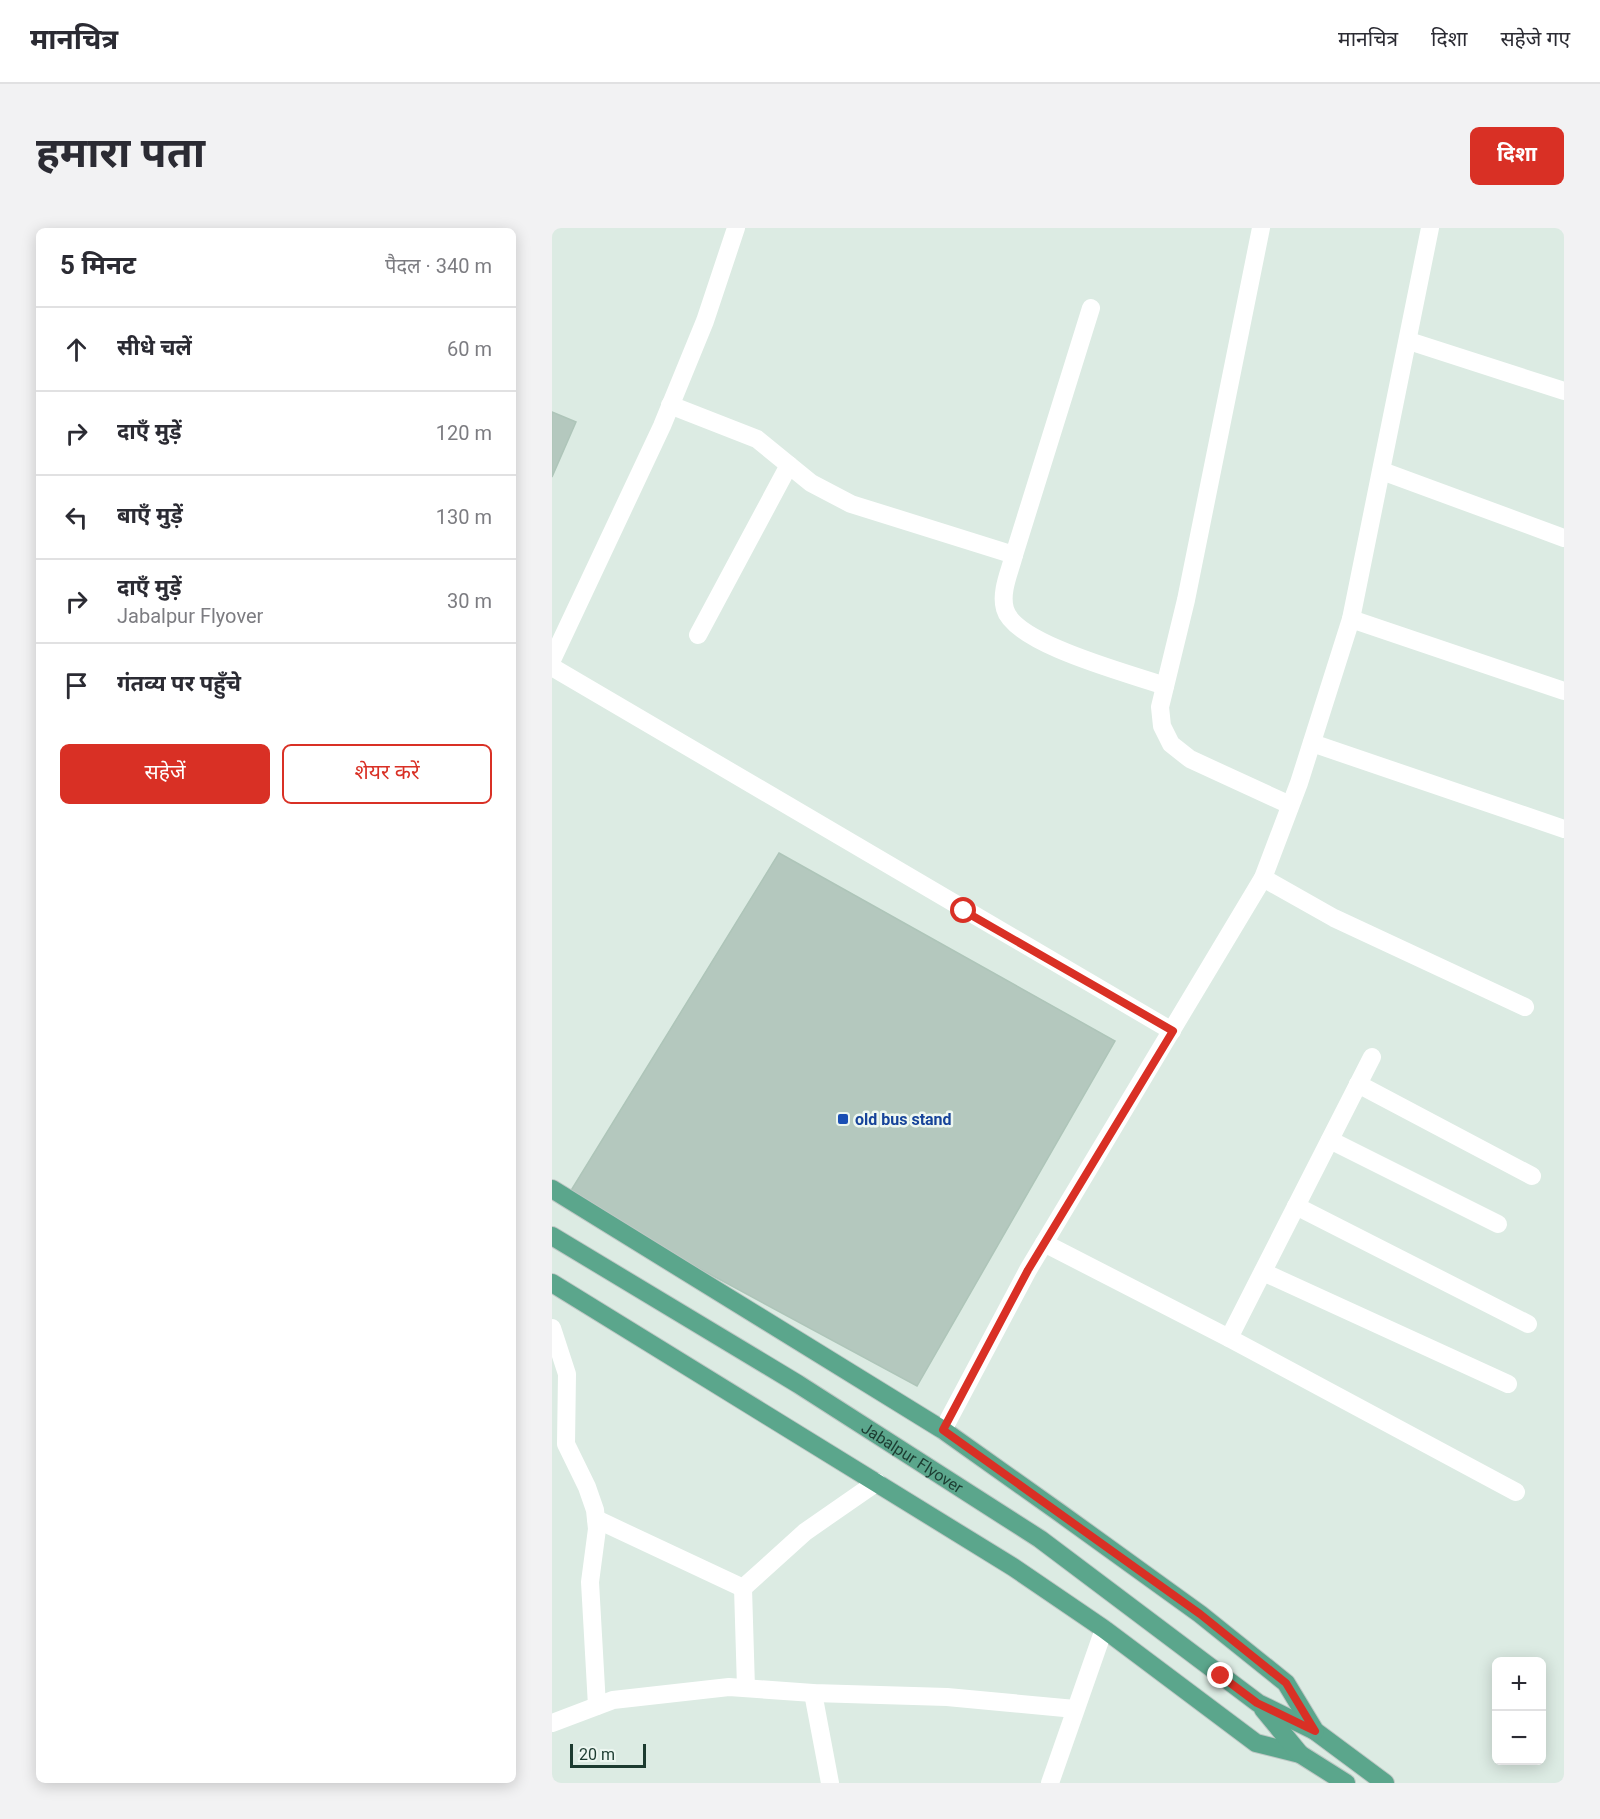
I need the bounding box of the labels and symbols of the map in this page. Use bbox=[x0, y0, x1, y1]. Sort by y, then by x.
route start bbox=[950, 897, 976, 923]
place label: old bus stand bbox=[855, 1110, 952, 1129]
marker: old bus stand bbox=[836, 1112, 850, 1126]
street label: Jabalpur Flyover bbox=[858, 1418, 967, 1497]
route end bbox=[1207, 1662, 1233, 1688]
scale bar bbox=[570, 1741, 646, 1768]

